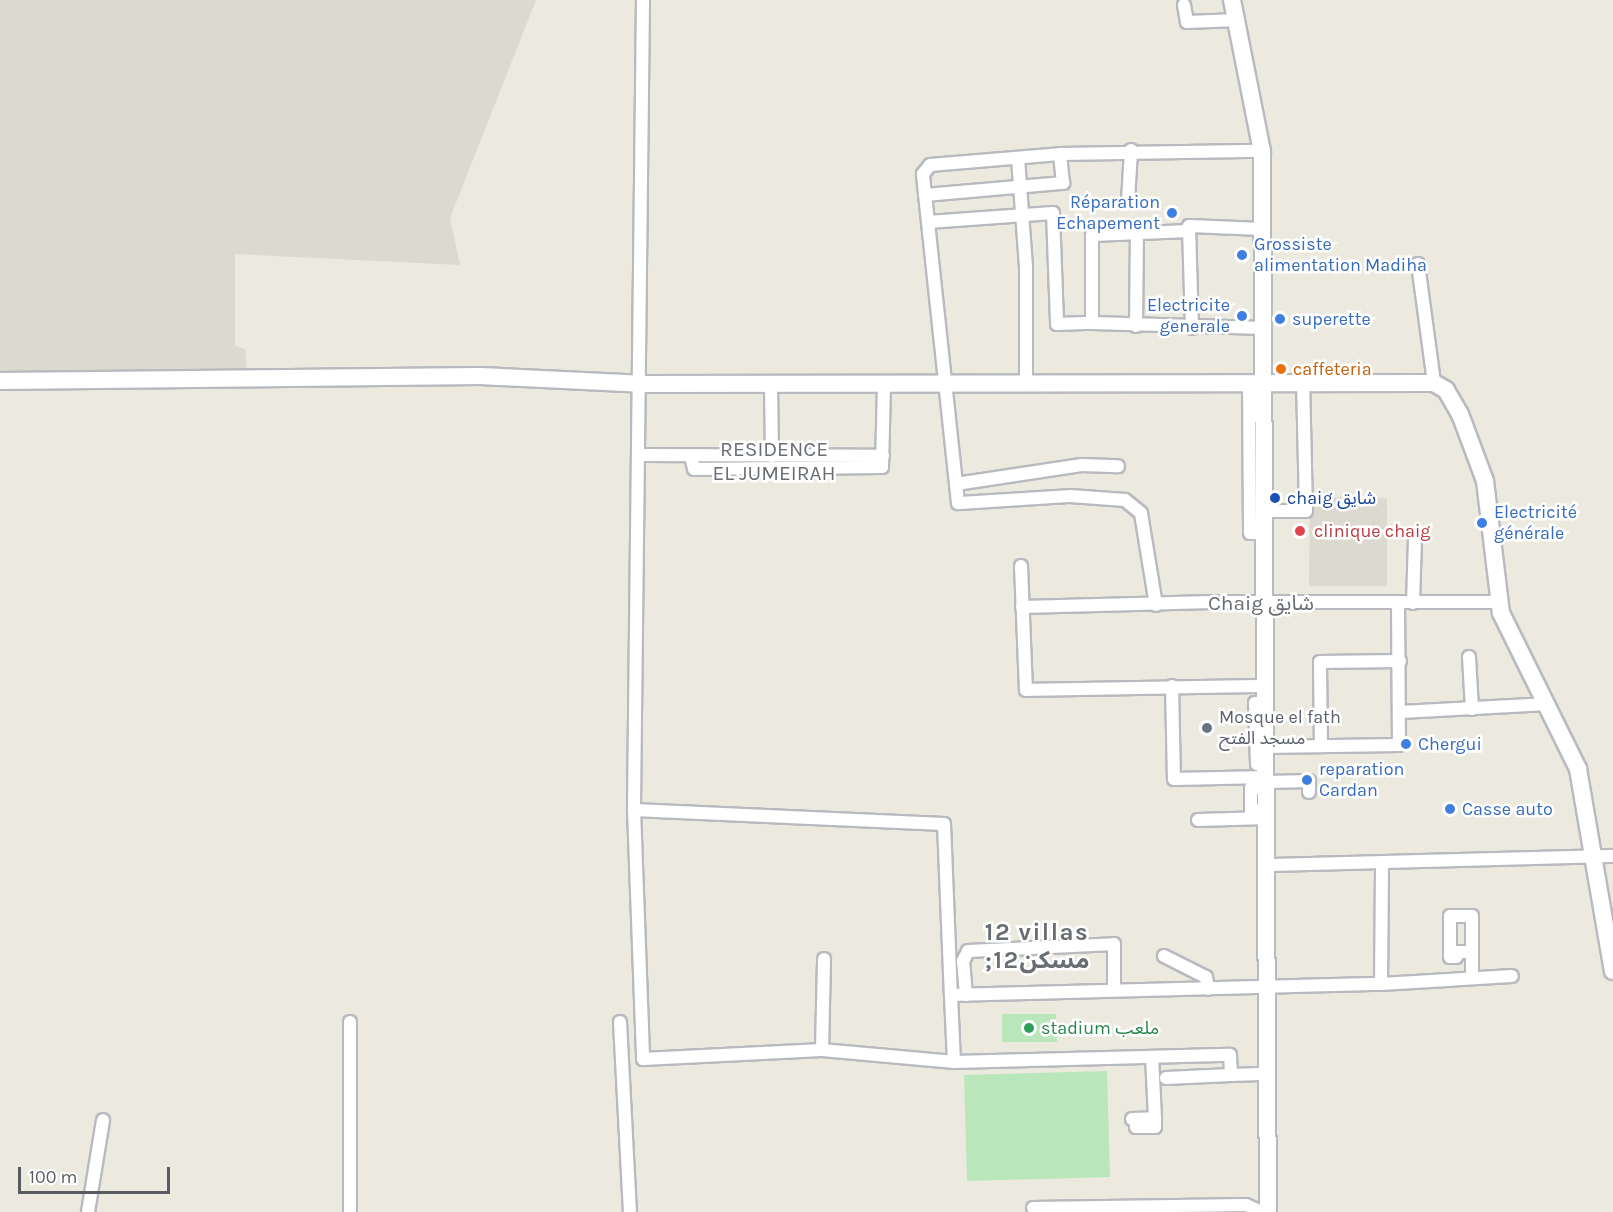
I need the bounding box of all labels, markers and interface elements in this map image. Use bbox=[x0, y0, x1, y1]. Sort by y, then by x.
place label: Réparation Echapement bbox=[1056, 192, 1160, 234]
marker: Réparation Echapement bbox=[1165, 206, 1179, 220]
place label: Grossiste alimentation Madiha bbox=[1254, 234, 1427, 276]
marker: Grossiste alimentation Madiha bbox=[1235, 248, 1249, 262]
place label: Electricite generale bbox=[1147, 295, 1230, 338]
place label: superette bbox=[1292, 308, 1371, 330]
marker: Electricite generale bbox=[1235, 309, 1249, 323]
marker: superette bbox=[1273, 312, 1287, 326]
place label: caffeteria bbox=[1293, 358, 1372, 380]
marker: caffeteria bbox=[1274, 362, 1288, 376]
district label: RESIDENCE EL JUMEIRAH bbox=[704, 436, 844, 486]
place label: chaig شايق bbox=[1287, 487, 1376, 509]
marker: chaig شايق bbox=[1268, 491, 1282, 505]
place label: Electricité générale bbox=[1494, 502, 1577, 544]
marker: Electricité générale bbox=[1475, 516, 1489, 530]
place label: clinique chaig bbox=[1314, 520, 1430, 542]
marker: clinique chaig bbox=[1291, 522, 1309, 540]
district label: Chaig شايق bbox=[1208, 590, 1314, 616]
place label: Mosque el fath مسجد الفتح bbox=[1219, 707, 1341, 750]
marker: Mosque el fath مسجد الفتح bbox=[1200, 721, 1214, 735]
place label: Chergui bbox=[1418, 733, 1482, 755]
marker: Chergui bbox=[1399, 737, 1413, 751]
place label: reparation Cardan bbox=[1319, 759, 1404, 802]
marker: reparation Cardan bbox=[1300, 773, 1314, 787]
place label: Casse auto bbox=[1462, 798, 1553, 820]
marker: Casse auto bbox=[1443, 802, 1457, 816]
district label: 12 villas ;12مسكن bbox=[985, 919, 1089, 975]
place label: stadium ملعب bbox=[1041, 1017, 1159, 1039]
marker: stadium ملعب bbox=[1022, 1021, 1036, 1035]
scale bar bbox=[21, 1155, 172, 1193]
text: 100 m bbox=[29, 1166, 77, 1188]

